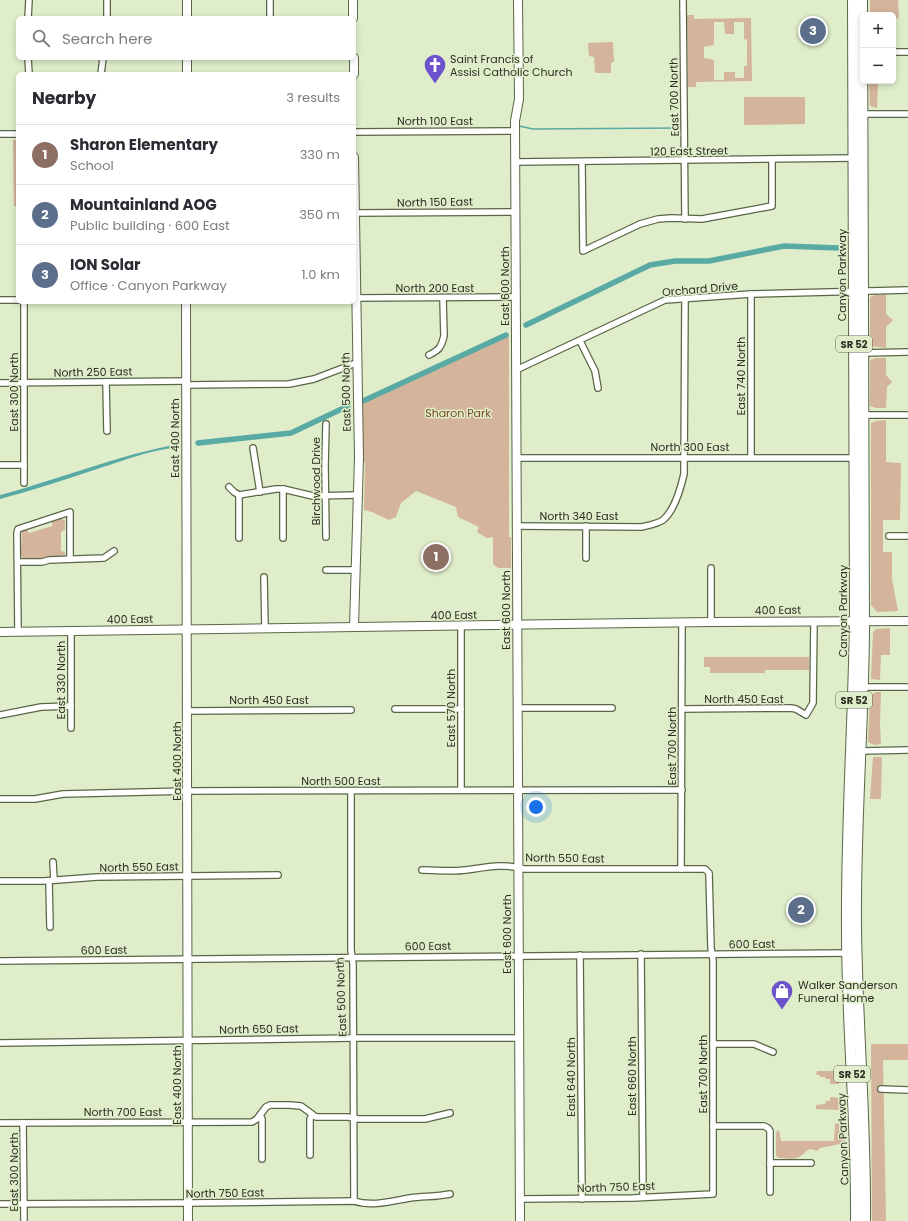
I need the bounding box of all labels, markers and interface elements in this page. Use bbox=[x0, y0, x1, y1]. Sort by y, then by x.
map controls bbox=[860, 12, 896, 84]
button: + bbox=[860, 12, 896, 48]
search box bbox=[16, 16, 356, 60]
pin: 3 bbox=[800, 16, 826, 46]
icon: search bbox=[30, 27, 52, 49]
text: Search here bbox=[62, 28, 152, 49]
button: − bbox=[860, 48, 896, 84]
place label: Saint Francis of Assisi Catholic Church bbox=[450, 51, 572, 80]
church icon: Saint Francis of Assisi Catholic Church bbox=[422, 52, 448, 85]
street label: East 700 North bbox=[665, 58, 683, 136]
text: Nearby bbox=[32, 86, 96, 110]
text: 3 results bbox=[286, 88, 340, 107]
street label: North 100 East bbox=[397, 113, 473, 129]
text: Sharon Elementary bbox=[70, 134, 218, 155]
street label: 120 East Street bbox=[650, 142, 728, 160]
text: 1 bbox=[43, 145, 47, 164]
text: 330 m bbox=[300, 145, 340, 164]
text: School bbox=[70, 156, 114, 175]
street label: North 150 East bbox=[397, 193, 473, 211]
text: Mountainland AOG bbox=[70, 194, 217, 215]
text: 2 bbox=[41, 205, 49, 224]
text: 350 m bbox=[299, 205, 340, 224]
text: Public building · 600 East bbox=[70, 216, 230, 235]
street label: Canyon Parkway bbox=[834, 228, 850, 321]
street label: East 600 North bbox=[497, 246, 513, 326]
text: ION Solar bbox=[70, 254, 141, 275]
text: 3 bbox=[41, 265, 49, 284]
text: 1.0 km bbox=[301, 265, 340, 284]
text: Office · Canyon Parkway bbox=[70, 276, 227, 295]
street label: Orchard Drive bbox=[661, 278, 739, 300]
street label: North 200 East bbox=[396, 280, 474, 296]
road number: SR 52 bbox=[836, 336, 872, 352]
street label: East 740 North bbox=[733, 337, 749, 415]
street label: East 500 North bbox=[337, 352, 355, 432]
street label: East 300 North bbox=[6, 353, 22, 431]
street label: North 250 East bbox=[53, 363, 133, 381]
street label: East 400 North bbox=[167, 398, 183, 478]
park label: Sharon Park bbox=[425, 405, 491, 421]
street label: Birchwood Drive bbox=[308, 437, 324, 525]
street label: North 300 East bbox=[651, 439, 729, 455]
street label: North 340 East bbox=[540, 508, 618, 524]
pin: 1 bbox=[423, 542, 449, 572]
street label: Canyon Parkway bbox=[835, 564, 851, 657]
street label: East 600 North bbox=[498, 570, 514, 650]
street label: 400 East bbox=[755, 602, 801, 618]
street label: 400 East bbox=[431, 607, 477, 623]
street label: 400 East bbox=[107, 611, 153, 627]
street label: East 330 North bbox=[53, 641, 69, 719]
street label: East 570 North bbox=[443, 669, 459, 747]
street label: North 450 East bbox=[704, 691, 784, 707]
street label: North 450 East bbox=[229, 692, 309, 708]
road number: SR 52 bbox=[836, 692, 872, 708]
street label: East 700 North bbox=[664, 707, 680, 785]
street label: East 400 North bbox=[169, 721, 185, 801]
street label: North 500 East bbox=[301, 773, 381, 789]
your location bbox=[526, 797, 546, 817]
street label: North 550 East bbox=[525, 849, 605, 867]
street label: North 550 East bbox=[99, 858, 179, 876]
street label: East 600 North bbox=[499, 894, 515, 974]
pin: 2 bbox=[788, 895, 814, 925]
street label: 600 East bbox=[729, 936, 775, 952]
street label: 600 East bbox=[405, 938, 451, 954]
street label: 600 East bbox=[81, 942, 127, 958]
street label: East 500 North bbox=[332, 957, 350, 1037]
place label: Walker Sanderson Funeral Home bbox=[798, 977, 898, 1006]
shop icon: Walker Sanderson Funeral Home bbox=[769, 978, 795, 1011]
street label: North 650 East bbox=[219, 1020, 299, 1038]
street label: East 700 North bbox=[695, 1035, 711, 1113]
street label: East 660 North bbox=[624, 1036, 640, 1116]
street label: East 640 North bbox=[563, 1037, 579, 1117]
street label: East 400 North bbox=[169, 1045, 185, 1125]
road number: SR 52 bbox=[834, 1066, 870, 1082]
street label: Canyon Parkway bbox=[833, 1092, 853, 1185]
street label: North 700 East bbox=[84, 1104, 162, 1120]
street label: East 300 North bbox=[6, 1133, 22, 1211]
street label: North 750 East bbox=[577, 1178, 655, 1196]
street label: North 750 East bbox=[186, 1184, 264, 1202]

